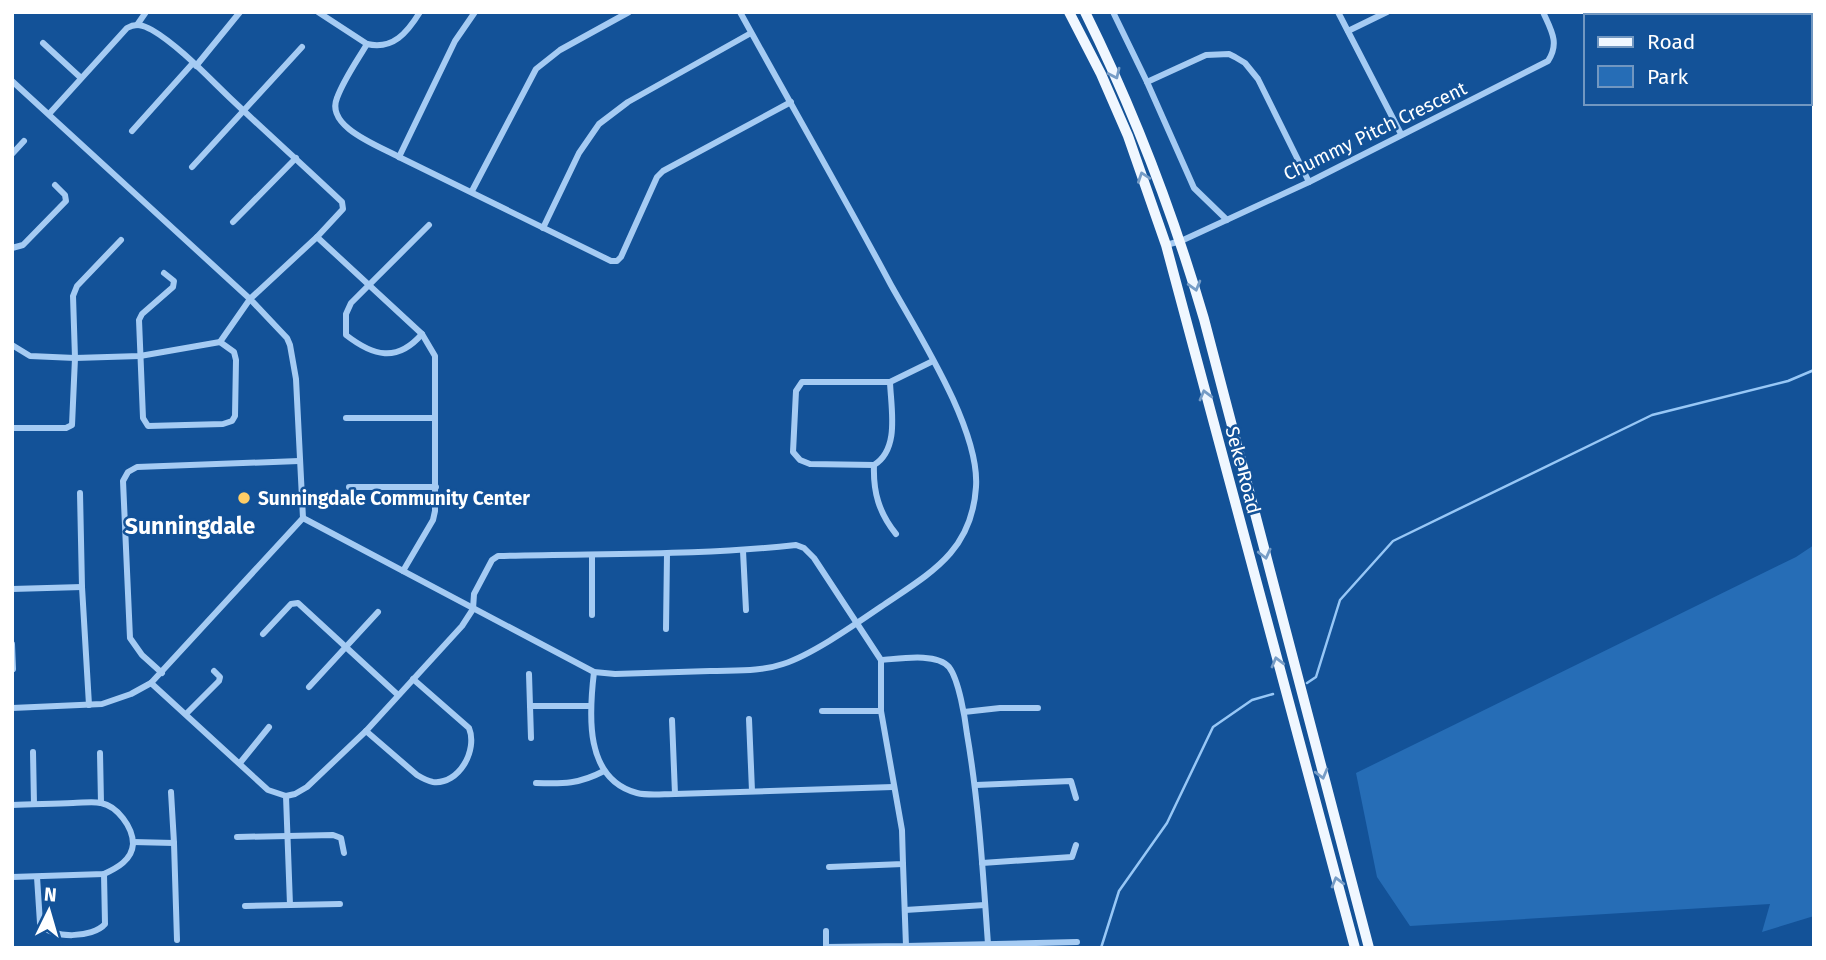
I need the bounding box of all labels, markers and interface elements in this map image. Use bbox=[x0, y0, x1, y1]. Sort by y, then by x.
legend bbox=[1584, 14, 1812, 105]
text: Road bbox=[1647, 29, 1695, 55]
text: Park bbox=[1647, 64, 1689, 90]
one-way arrow bbox=[1107, 66, 1121, 79]
street label: Chummy Pitch Crescent bbox=[1280, 77, 1471, 185]
one-way arrow bbox=[1136, 171, 1151, 183]
one-way arrow bbox=[1186, 280, 1201, 292]
one-way arrow bbox=[1199, 390, 1213, 402]
street label: Seke Road bbox=[1220, 424, 1266, 516]
place label: Sunningdale Community Center bbox=[258, 487, 530, 510]
marker: Sunningdale Community Center bbox=[236, 490, 252, 506]
district label: Sunningdale bbox=[125, 512, 255, 540]
one-way arrow bbox=[1257, 548, 1271, 560]
one-way arrow bbox=[1271, 657, 1286, 669]
one-way arrow bbox=[1314, 768, 1328, 780]
north arrow bbox=[14, 876, 84, 946]
one-way arrow bbox=[1331, 876, 1345, 888]
text: N bbox=[43, 883, 58, 907]

